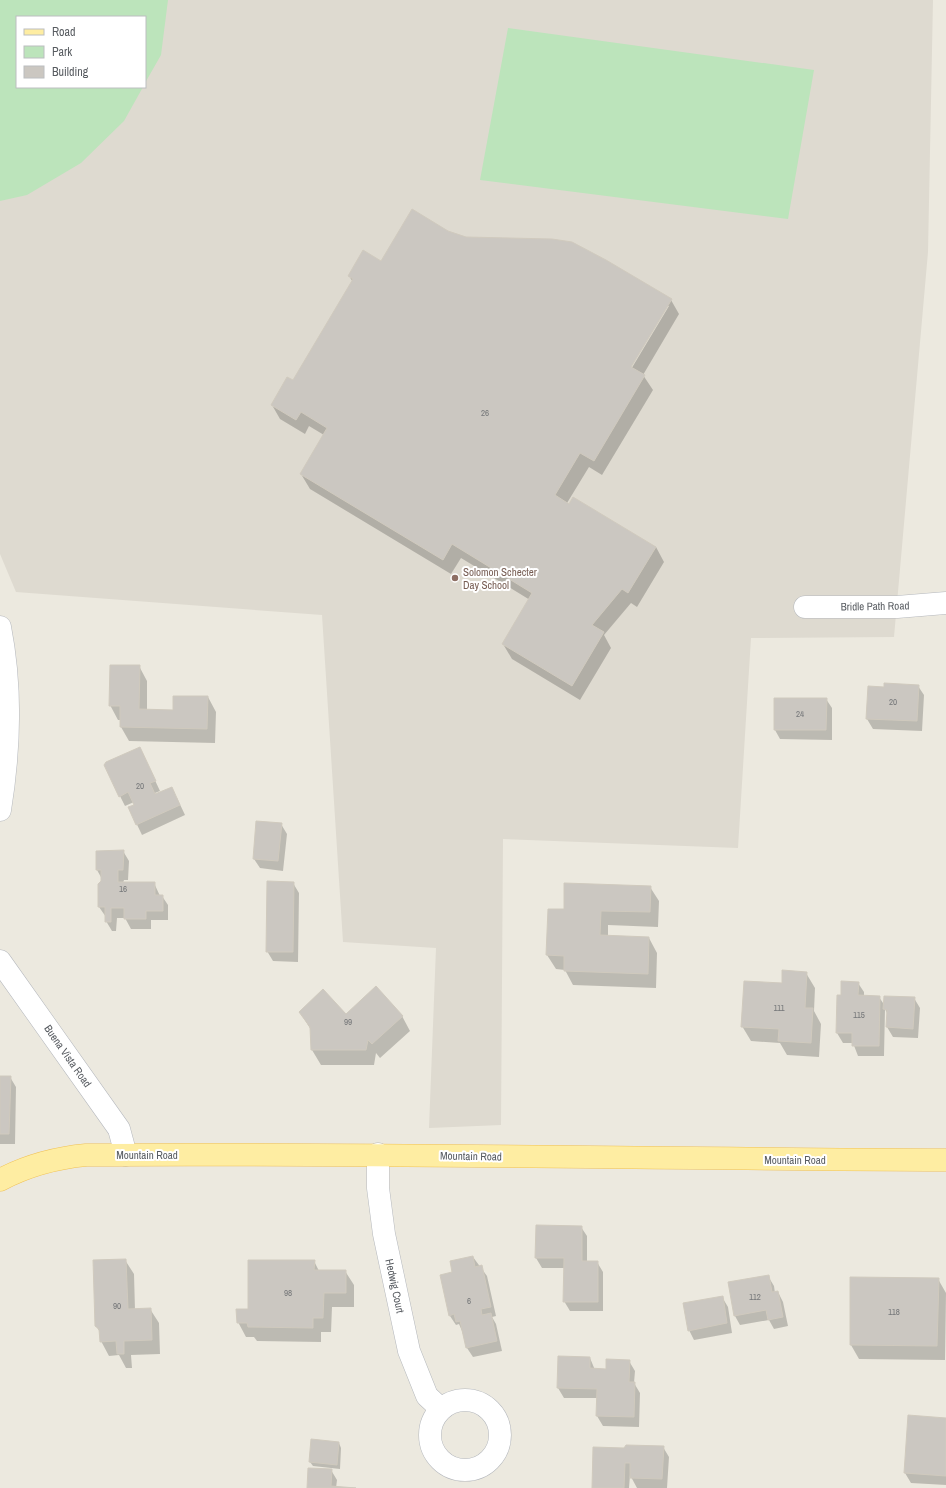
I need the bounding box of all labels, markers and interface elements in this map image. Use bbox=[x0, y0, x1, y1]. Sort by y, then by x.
legend bbox=[16, 16, 146, 88]
text: Road bbox=[52, 24, 76, 40]
text: Park bbox=[52, 44, 72, 60]
text: Building bbox=[52, 64, 89, 80]
house number: 26 bbox=[481, 407, 489, 419]
place label: Solomon Schecter Day School bbox=[463, 565, 537, 592]
marker: Solomon Schecter Day School bbox=[450, 573, 460, 583]
street label: Bridle Path Road bbox=[841, 598, 909, 614]
house number: 20 bbox=[889, 696, 897, 708]
house number: 24 bbox=[796, 708, 804, 720]
house number: 20 bbox=[136, 780, 144, 792]
house number: 16 bbox=[119, 883, 127, 895]
house number: 111 bbox=[773, 1002, 785, 1014]
house number: 115 bbox=[853, 1009, 865, 1021]
house number: 99 bbox=[344, 1016, 352, 1028]
street label: Buena Vista Road bbox=[41, 1022, 95, 1090]
street label: Mountain Road bbox=[116, 1148, 178, 1162]
street label: Mountain Road bbox=[440, 1148, 502, 1164]
street label: Mountain Road bbox=[764, 1153, 826, 1167]
street label: Hedwig Court bbox=[382, 1258, 408, 1315]
house number: 98 bbox=[284, 1287, 292, 1299]
house number: 112 bbox=[749, 1291, 761, 1303]
house number: 6 bbox=[467, 1295, 471, 1307]
house number: 90 bbox=[113, 1300, 121, 1312]
house number: 118 bbox=[888, 1306, 900, 1318]

